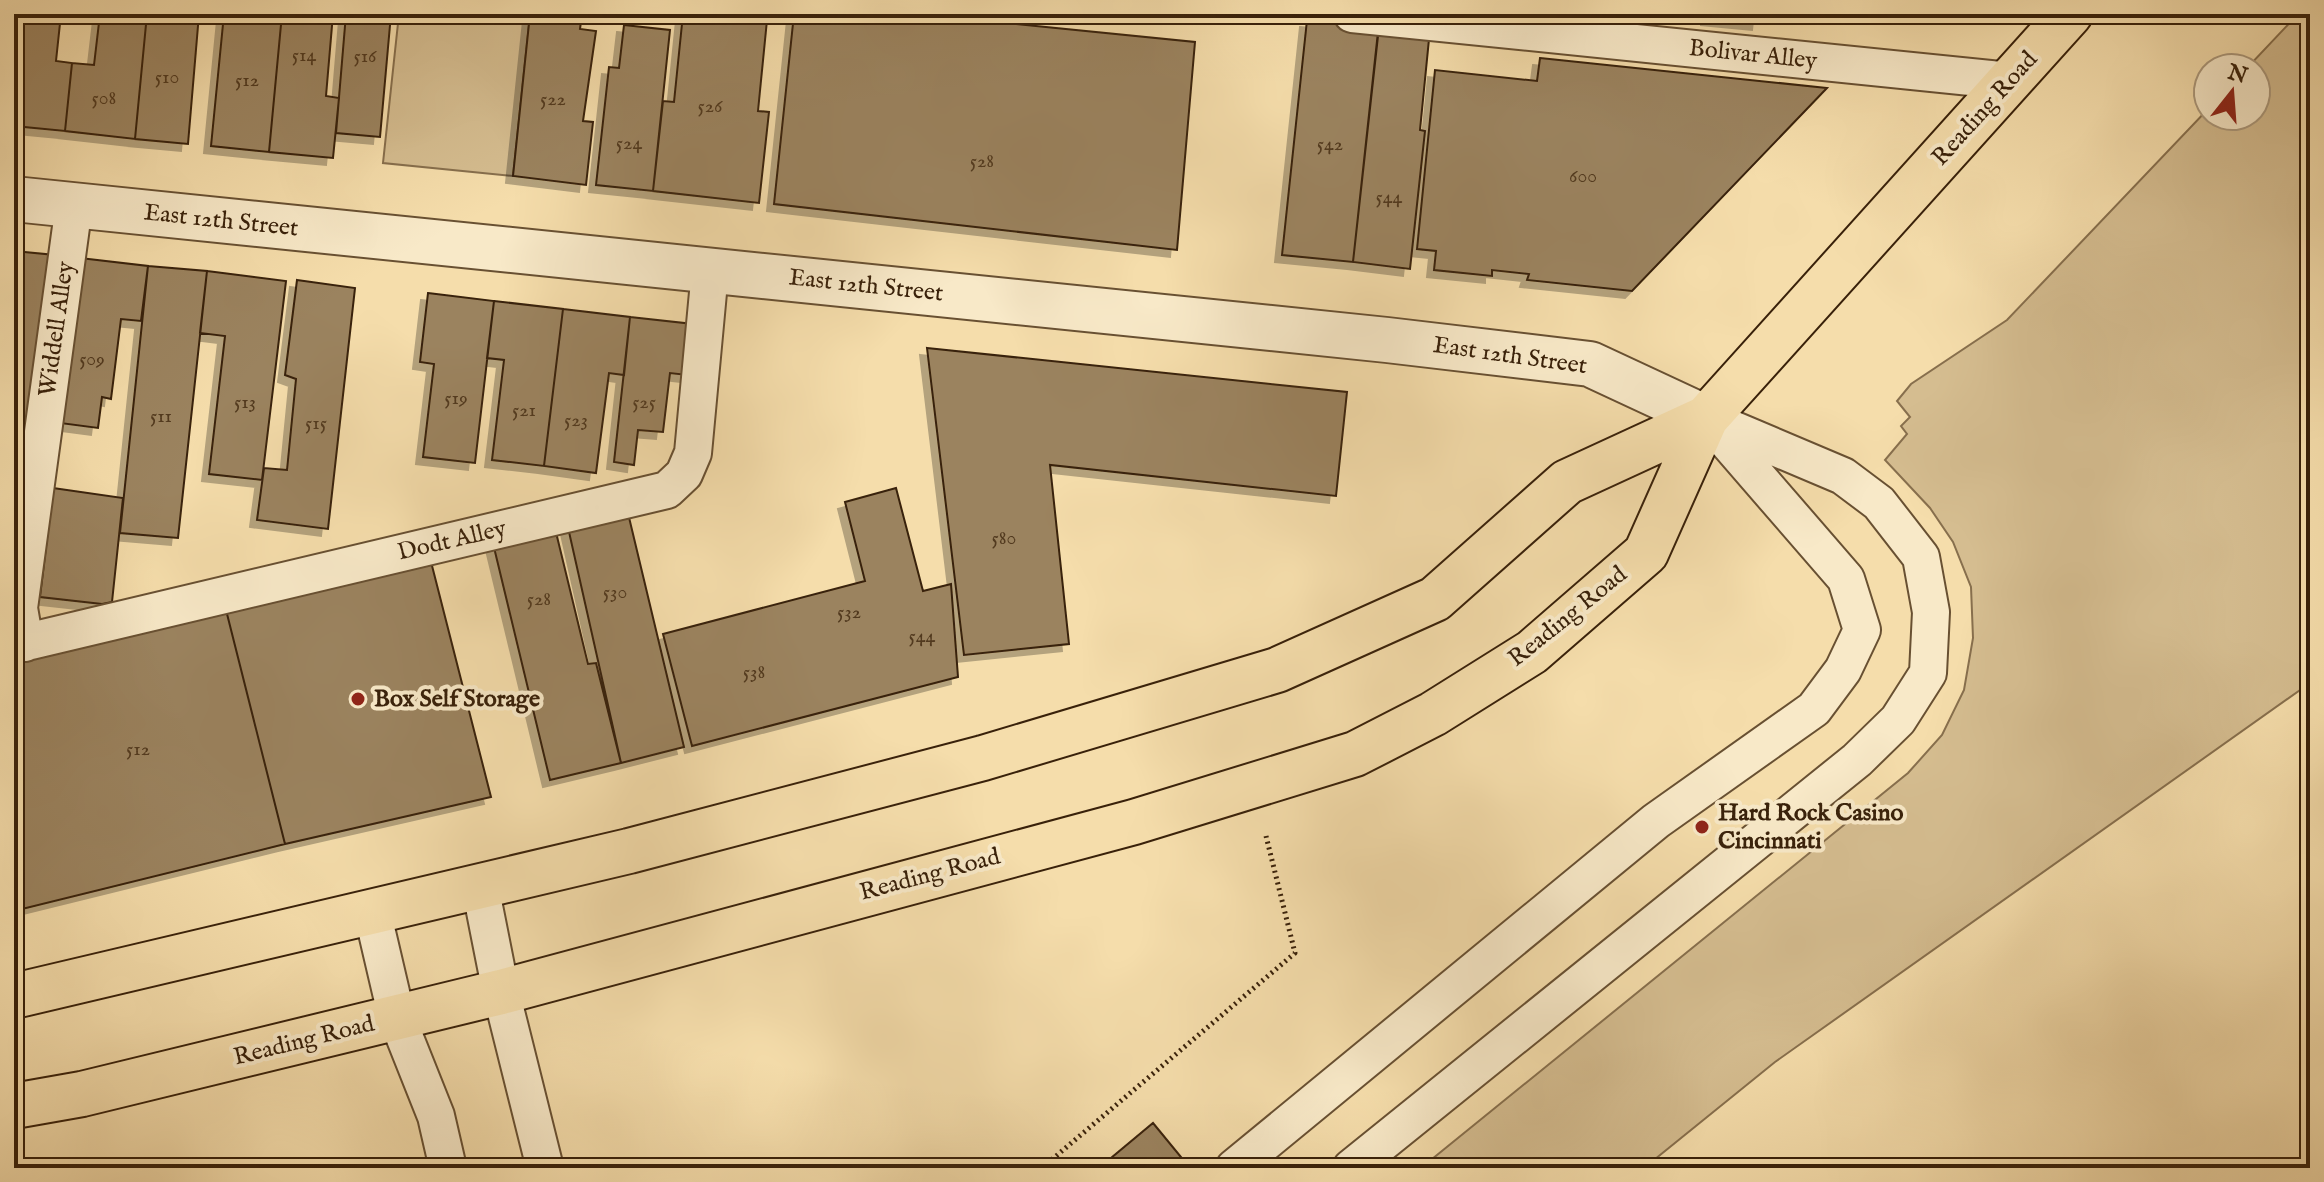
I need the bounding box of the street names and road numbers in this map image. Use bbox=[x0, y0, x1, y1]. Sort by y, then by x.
street label: Bolivar Alley bbox=[1687, 33, 1819, 77]
street label: Reading Road bbox=[1925, 45, 2045, 173]
street label: East 12th Street bbox=[142, 197, 300, 245]
street label: Widdell Alley bbox=[32, 259, 82, 399]
street label: East 12th Street bbox=[787, 262, 945, 310]
street label: East 12th Street bbox=[1431, 330, 1589, 382]
street label: Dodt Alley bbox=[395, 513, 510, 569]
street label: Reading Road bbox=[1502, 560, 1634, 674]
street label: Reading Road bbox=[856, 841, 1004, 909]
street label: Reading Road bbox=[230, 1008, 378, 1073]

